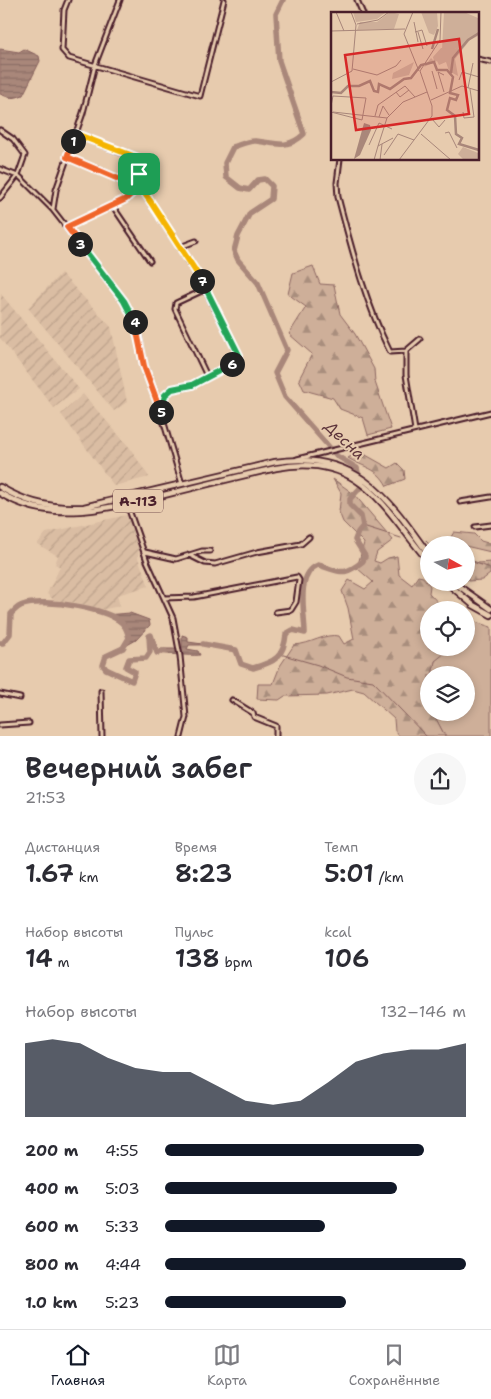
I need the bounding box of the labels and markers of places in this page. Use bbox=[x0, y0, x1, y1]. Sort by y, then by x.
pin: 1 bbox=[60, 128, 86, 154]
pin bbox=[118, 153, 160, 195]
pin: 3 bbox=[68, 232, 92, 256]
pin: 7 bbox=[190, 268, 214, 294]
pin: 4 bbox=[122, 310, 148, 334]
pin: 6 bbox=[220, 352, 244, 376]
pin: 5 bbox=[148, 400, 174, 424]

